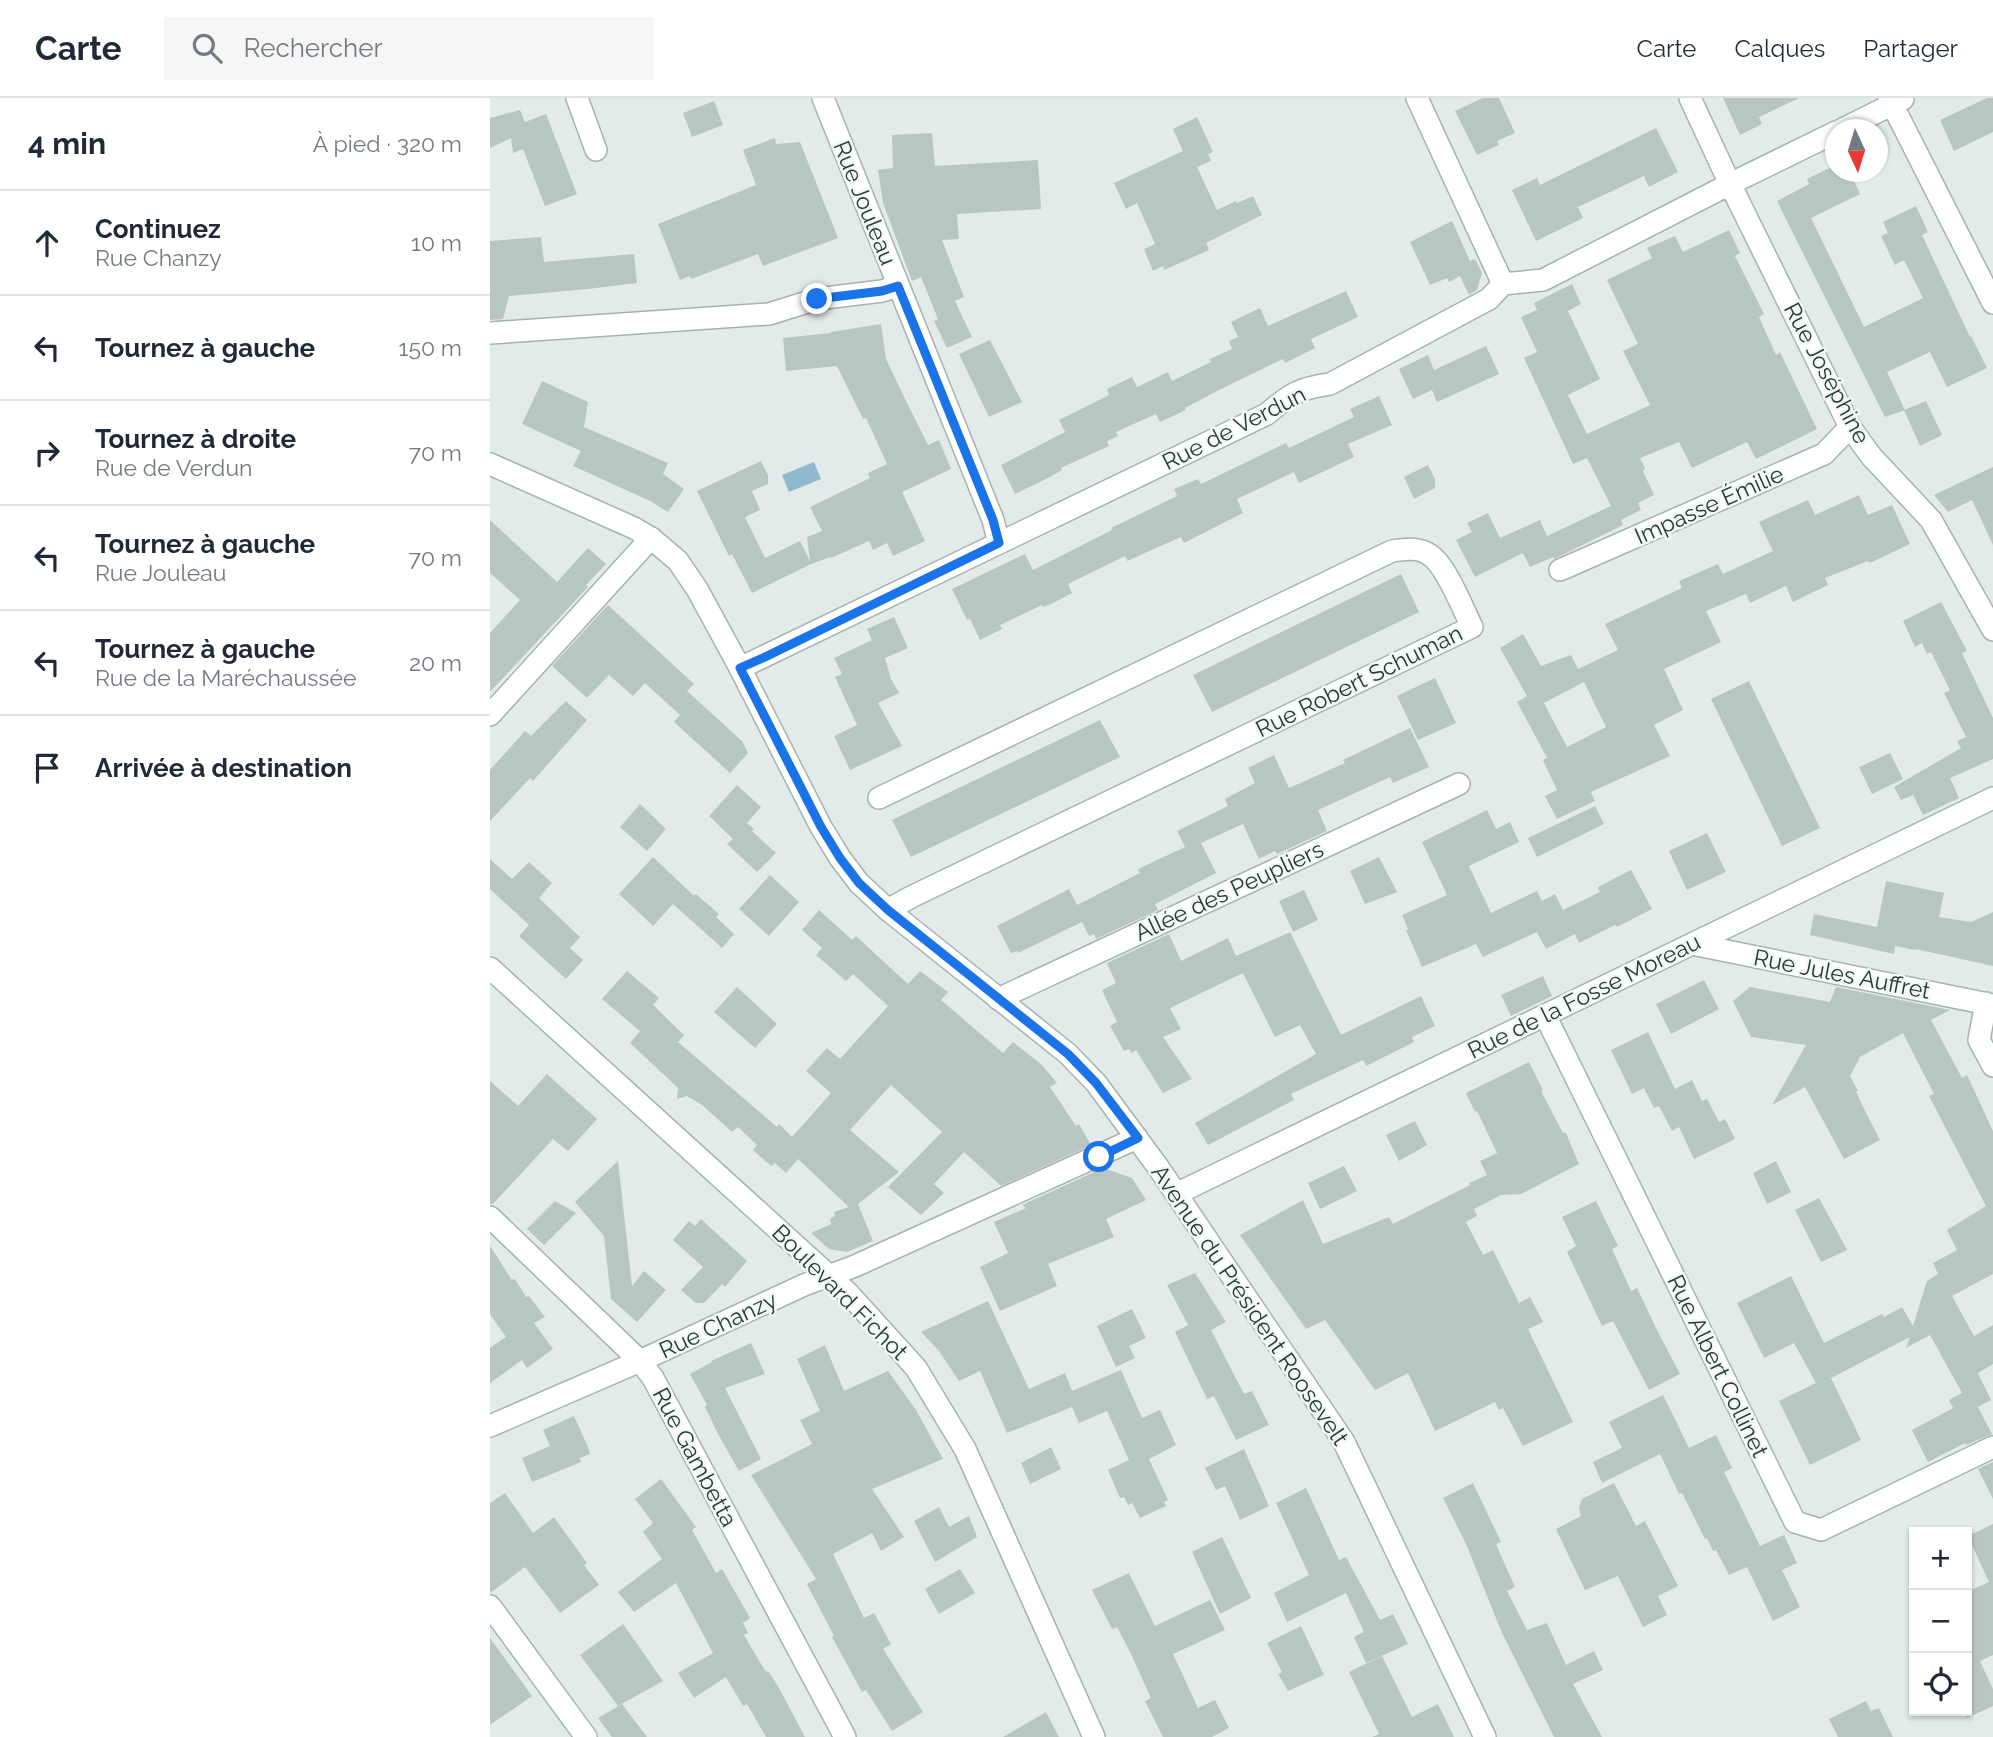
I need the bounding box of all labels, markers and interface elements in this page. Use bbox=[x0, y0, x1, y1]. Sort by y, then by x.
search box bbox=[164, 17, 654, 80]
text: Carte bbox=[35, 29, 122, 68]
icon: search bbox=[188, 29, 226, 67]
text: Rechercher bbox=[244, 33, 383, 63]
text: Carte bbox=[1637, 34, 1696, 63]
text: Calques bbox=[1734, 34, 1825, 63]
text: Partager bbox=[1863, 34, 1958, 63]
north arrow bbox=[1825, 119, 1888, 182]
text: 4 min bbox=[28, 126, 106, 161]
text: À pied · 320 m bbox=[313, 130, 462, 157]
street label: Rue Jouleau bbox=[828, 137, 903, 269]
text: Continuez bbox=[95, 214, 221, 244]
icon: ahead bbox=[28, 224, 66, 262]
text: 10 m bbox=[411, 229, 462, 256]
text: Rue Chanzy bbox=[95, 244, 222, 271]
route end bbox=[801, 283, 832, 314]
street label: Rue Joséphine bbox=[1779, 298, 1876, 448]
icon: left bbox=[28, 329, 66, 367]
text: Tournez à gauche bbox=[95, 333, 315, 363]
text: 150 m bbox=[399, 334, 462, 361]
street label: Rue de Verdun bbox=[1157, 380, 1310, 475]
text: Tournez à droite bbox=[95, 424, 296, 454]
icon: right bbox=[28, 434, 66, 472]
text: 70 m bbox=[409, 439, 462, 466]
text: Rue de Verdun bbox=[95, 454, 252, 481]
street label: Impasse Émilie bbox=[1630, 460, 1787, 549]
text: Tournez à gauche bbox=[95, 529, 315, 559]
icon: left bbox=[28, 539, 66, 577]
text: 70 m bbox=[409, 544, 462, 571]
text: Rue Jouleau bbox=[95, 559, 226, 586]
street label: Rue Robert Schuman bbox=[1251, 619, 1466, 742]
text: Tournez à gauche bbox=[95, 634, 315, 664]
icon: left bbox=[28, 644, 66, 682]
text: 20 m bbox=[409, 649, 462, 676]
text: Rue de la Maréchaussée bbox=[95, 664, 356, 691]
icon: arrive bbox=[28, 749, 66, 787]
text: Arrivée à destination bbox=[95, 753, 352, 783]
street label: Allée des Peupliers bbox=[1130, 835, 1327, 946]
street label: Rue de la Fosse Moreau bbox=[1463, 927, 1704, 1064]
street label: Rue Jules Auffret bbox=[1752, 943, 1933, 1004]
route start bbox=[1083, 1141, 1114, 1172]
street label: Avenue du Président Roosevelt bbox=[1146, 1159, 1355, 1450]
street label: Boulevard Fichot bbox=[767, 1218, 914, 1365]
street label: Rue Albert Collinet bbox=[1663, 1270, 1775, 1462]
street label: Rue Chanzy bbox=[655, 1286, 781, 1364]
street label: Rue Gambetta bbox=[647, 1383, 743, 1531]
map controls bbox=[1909, 1527, 1972, 1716]
button: + bbox=[1909, 1527, 1972, 1590]
button: − bbox=[1909, 1590, 1972, 1653]
button: locate bbox=[1909, 1653, 1972, 1716]

